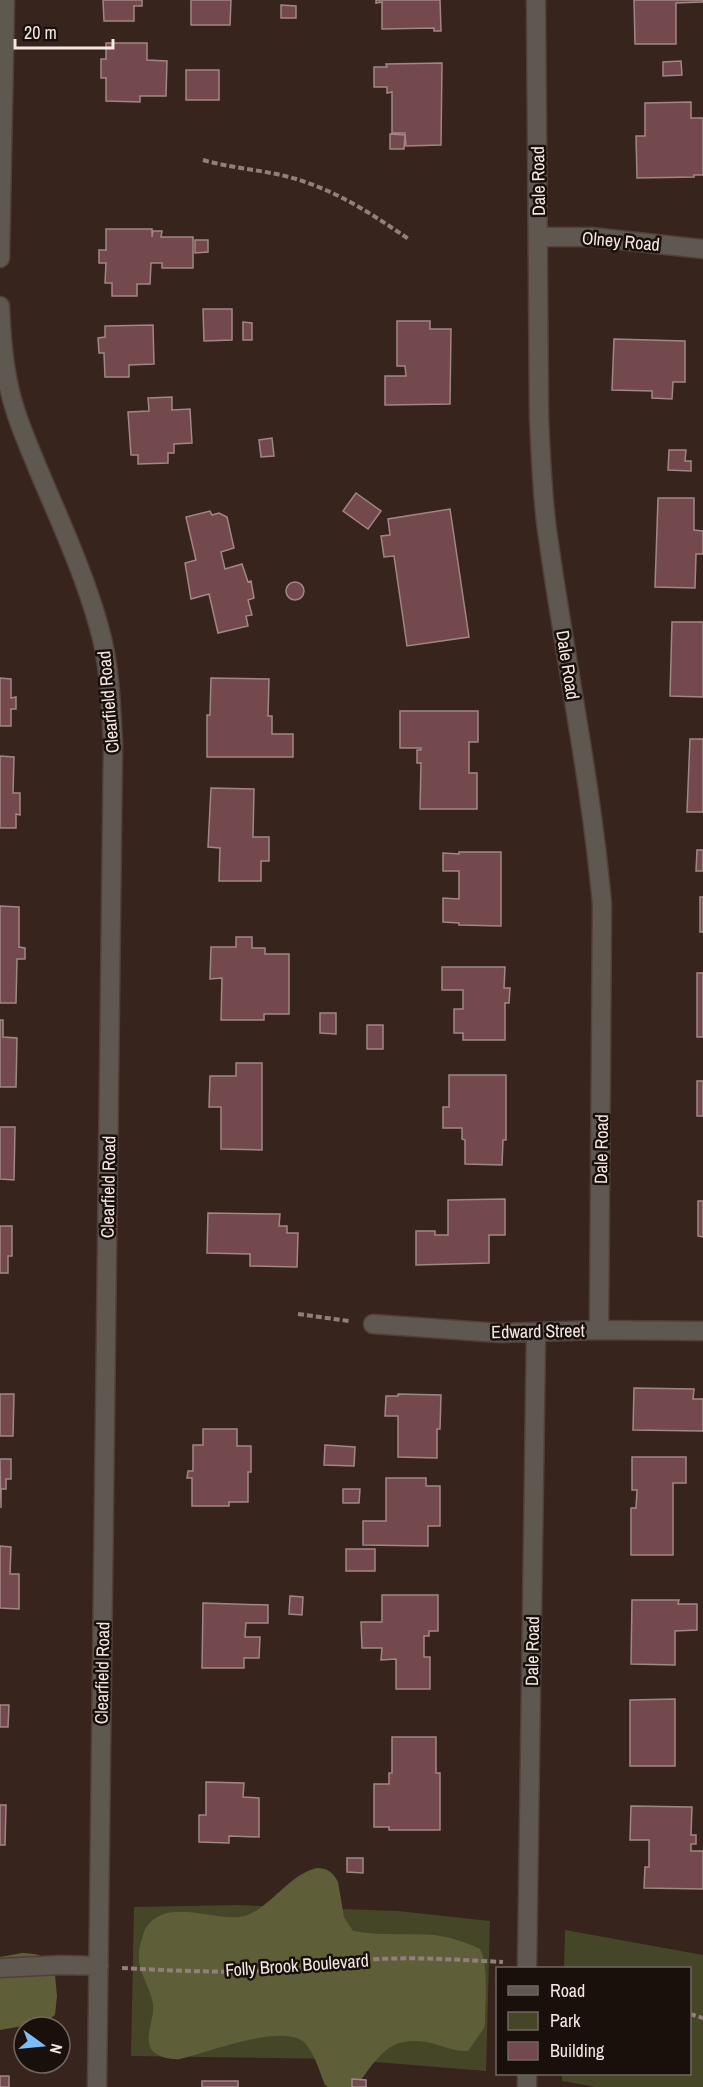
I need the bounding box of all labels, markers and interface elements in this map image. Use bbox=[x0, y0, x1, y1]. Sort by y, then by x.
scale bar bbox=[15, 12, 112, 50]
text: 20 m bbox=[24, 20, 57, 45]
street label: Dale Road bbox=[525, 146, 551, 216]
street label: Olney Road bbox=[581, 225, 661, 257]
street label: Dale Road bbox=[550, 629, 586, 701]
street label: Clearfield Road bbox=[91, 650, 125, 754]
street label: Dale Road bbox=[588, 1114, 614, 1184]
street label: Clearfield Road bbox=[95, 1136, 121, 1238]
street label: Edward Street bbox=[491, 1318, 585, 1344]
street label: Dale Road bbox=[519, 1616, 545, 1686]
street label: Clearfield Road bbox=[89, 1622, 115, 1724]
street label: Folly Brook Boulevard bbox=[224, 1948, 370, 1982]
legend bbox=[496, 1967, 691, 2075]
text: Road bbox=[550, 1978, 585, 2003]
text: Park bbox=[550, 2008, 581, 2033]
north arrow bbox=[12, 2015, 72, 2075]
text: Building bbox=[550, 2038, 605, 2063]
text: N bbox=[45, 2041, 68, 2056]

